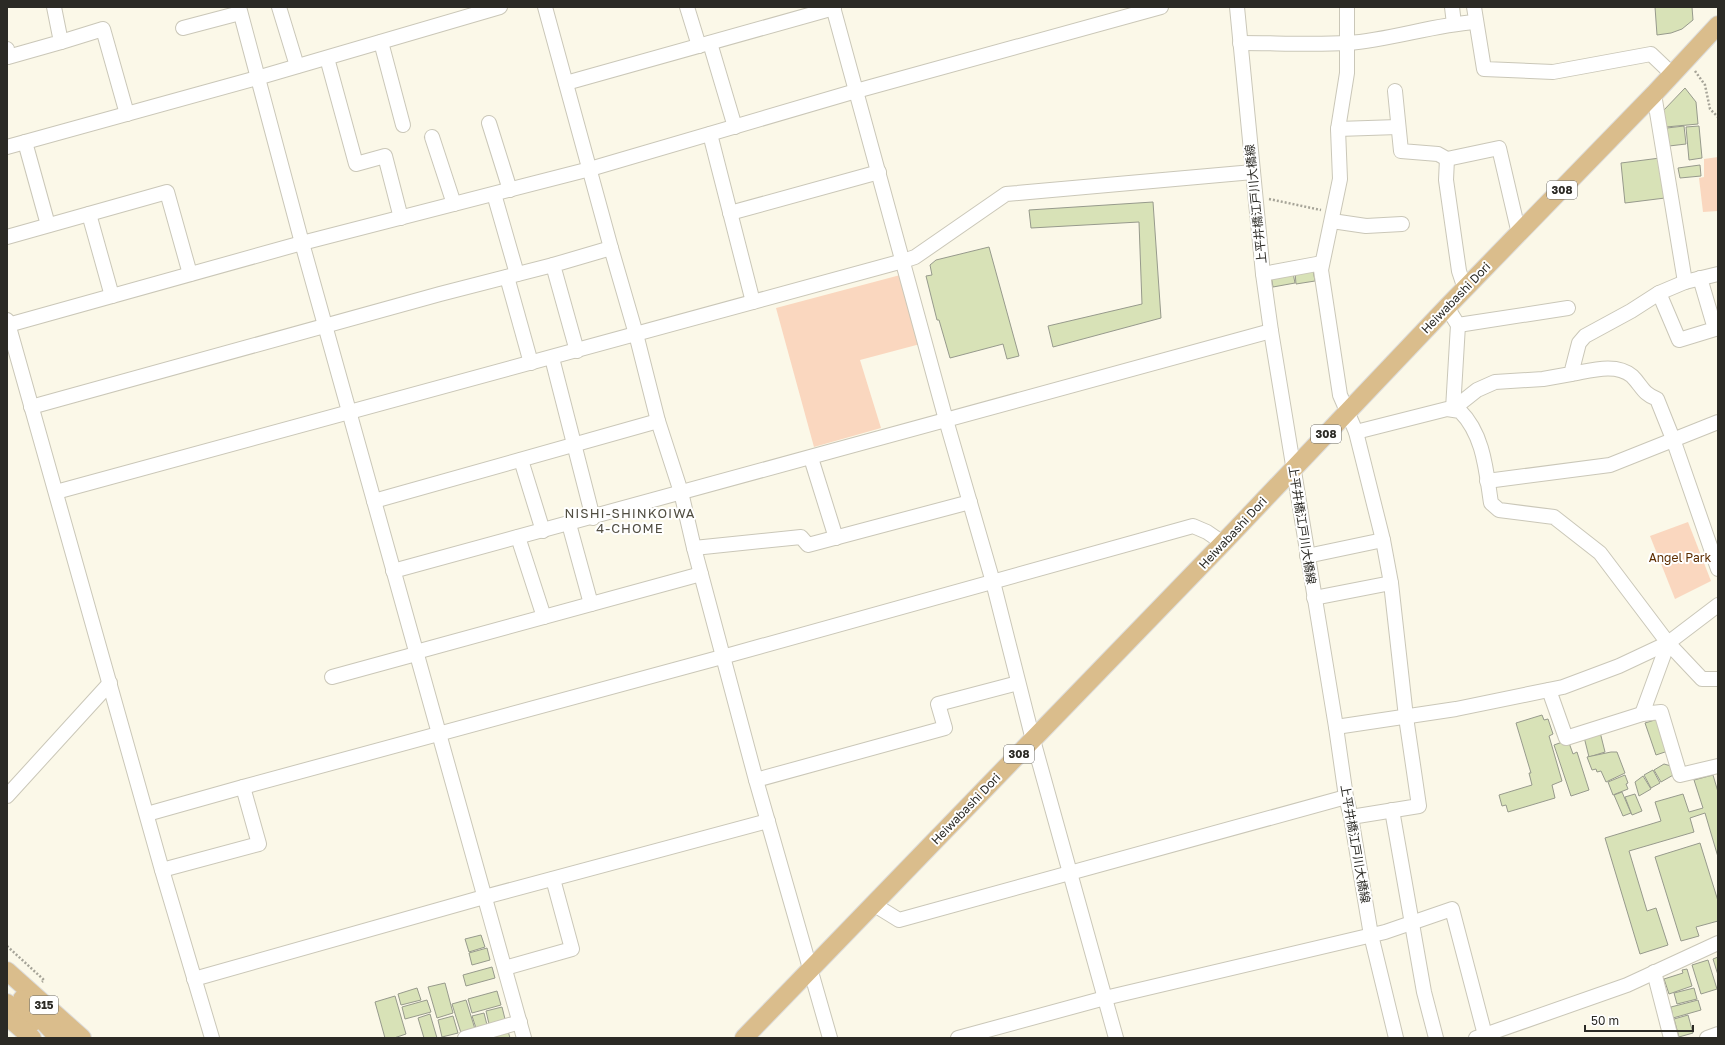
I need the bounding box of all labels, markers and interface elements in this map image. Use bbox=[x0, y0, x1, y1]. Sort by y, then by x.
street label: 上平井橋江戸川大橋線 bbox=[1242, 144, 1269, 265]
road number: 308 bbox=[1547, 181, 1577, 199]
street label: Heiwabashi Dori bbox=[1418, 259, 1493, 336]
road number: 308 bbox=[1311, 425, 1341, 443]
street label: 上平井橋江戸川大橋線 bbox=[1286, 464, 1319, 585]
street label: Heiwabashi Dori bbox=[1195, 493, 1270, 572]
district label: NISHI-SHINKOIWA 4-CHOME bbox=[564, 505, 696, 536]
park label: Angel Park bbox=[1649, 550, 1712, 565]
road number: 308 bbox=[1004, 745, 1034, 763]
street label: Heiwabashi Dori bbox=[928, 770, 1003, 847]
street label: 上平井橋江戸川大橋線 bbox=[1338, 784, 1373, 904]
road number: 315 bbox=[30, 996, 58, 1014]
scale bar bbox=[1585, 1007, 1693, 1033]
text: 50 m bbox=[1591, 1013, 1619, 1028]

